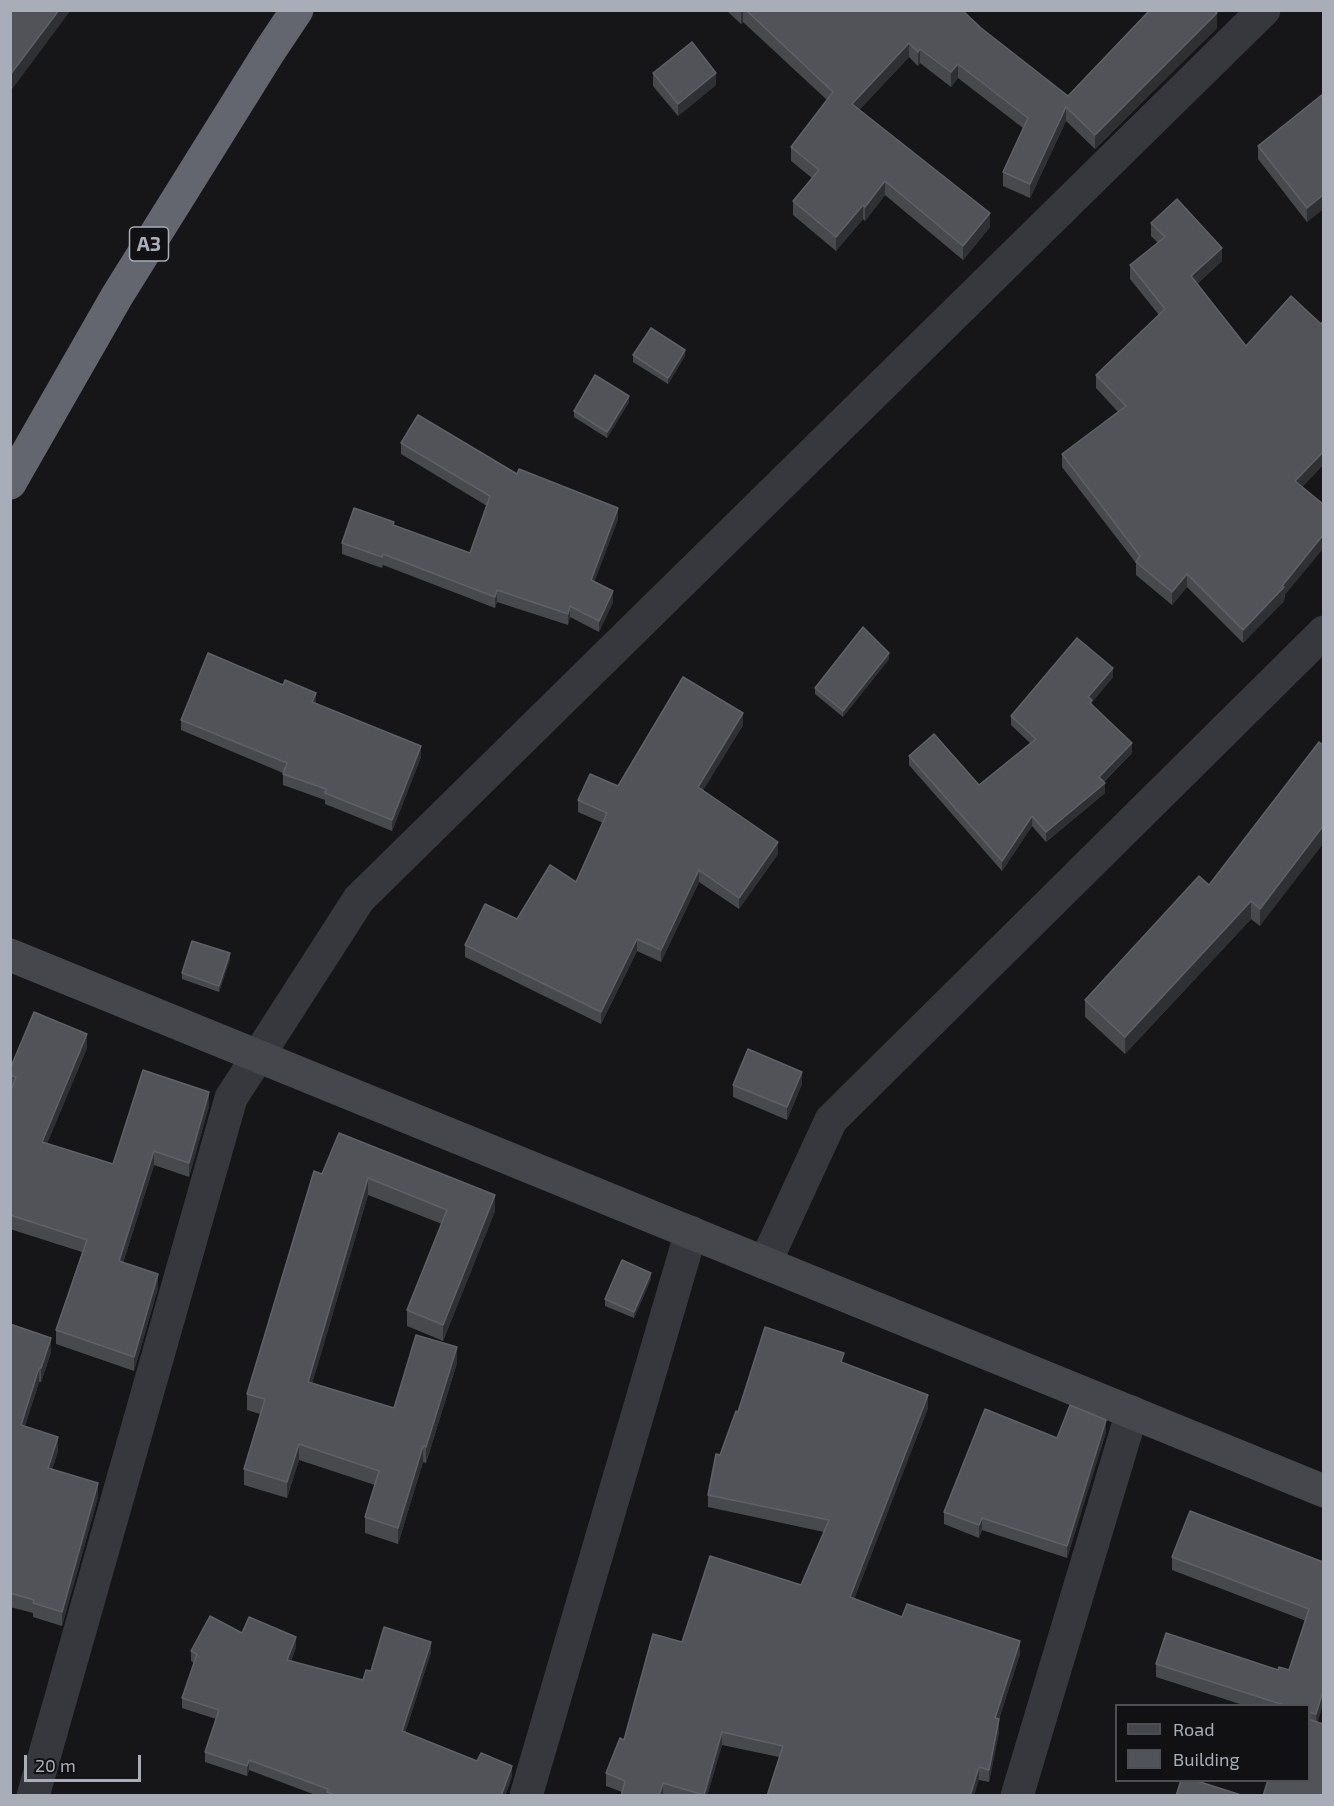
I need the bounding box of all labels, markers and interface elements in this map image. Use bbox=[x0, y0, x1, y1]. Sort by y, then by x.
road number: A3 bbox=[130, 227, 168, 261]
legend bbox=[1115, 1704, 1310, 1782]
text: Road bbox=[1173, 1718, 1214, 1740]
scale bar bbox=[27, 1743, 144, 1781]
text: Building bbox=[1173, 1748, 1240, 1770]
text: 20 m bbox=[35, 1754, 76, 1776]

